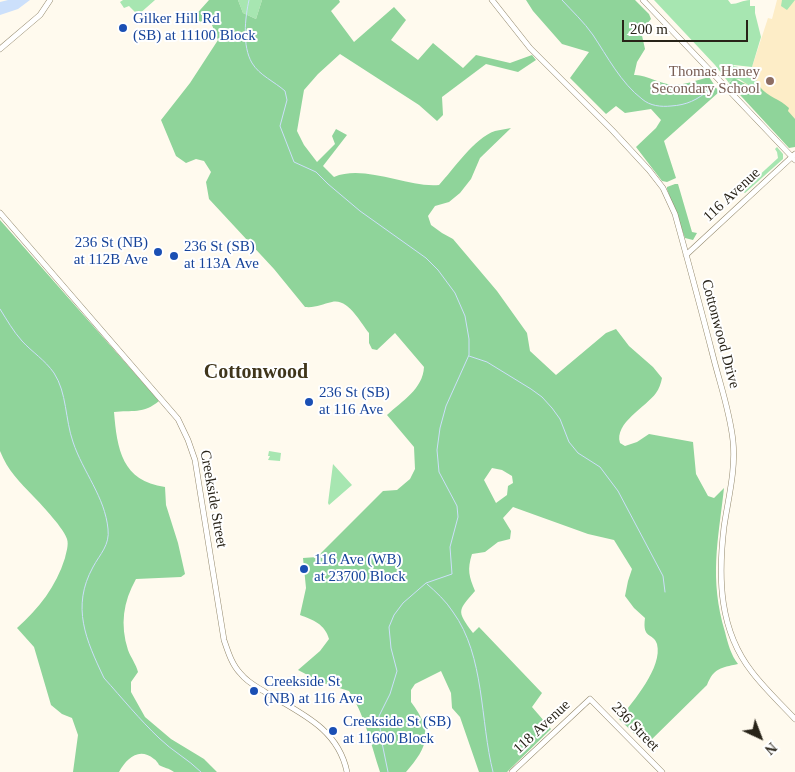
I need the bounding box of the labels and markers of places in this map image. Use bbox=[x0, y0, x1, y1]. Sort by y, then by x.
place label: Gilker Hill Rd (SB) at 11100 Block bbox=[133, 10, 256, 45]
marker: Gilker Hill Rd (SB) at 11100 Block bbox=[117, 22, 129, 34]
place label: Thomas Haney Secondary School bbox=[651, 63, 760, 98]
marker: Thomas Haney Secondary School bbox=[764, 75, 776, 87]
place label: 236 St (NB) at 112B Ave bbox=[74, 234, 148, 269]
place label: 236 St (SB) at 113A Ave bbox=[184, 238, 259, 273]
marker: 236 St (NB) at 112B Ave bbox=[152, 246, 164, 258]
marker: 236 St (SB) at 113A Ave bbox=[168, 250, 180, 262]
place label: 236 St (SB) at 116 Ave bbox=[319, 384, 390, 419]
marker: 236 St (SB) at 116 Ave bbox=[303, 396, 315, 408]
place label: 116 Ave (WB) at 23700 Block bbox=[314, 551, 406, 586]
marker: 116 Ave (WB) at 23700 Block bbox=[298, 563, 310, 575]
place label: Creekside St (NB) at 116 Ave bbox=[264, 673, 363, 708]
marker: Creekside St (NB) at 116 Ave bbox=[248, 685, 260, 697]
place label: Creekside St (SB) at 11600 Block bbox=[343, 713, 451, 748]
marker: Creekside St (SB) at 11600 Block bbox=[327, 725, 339, 737]

